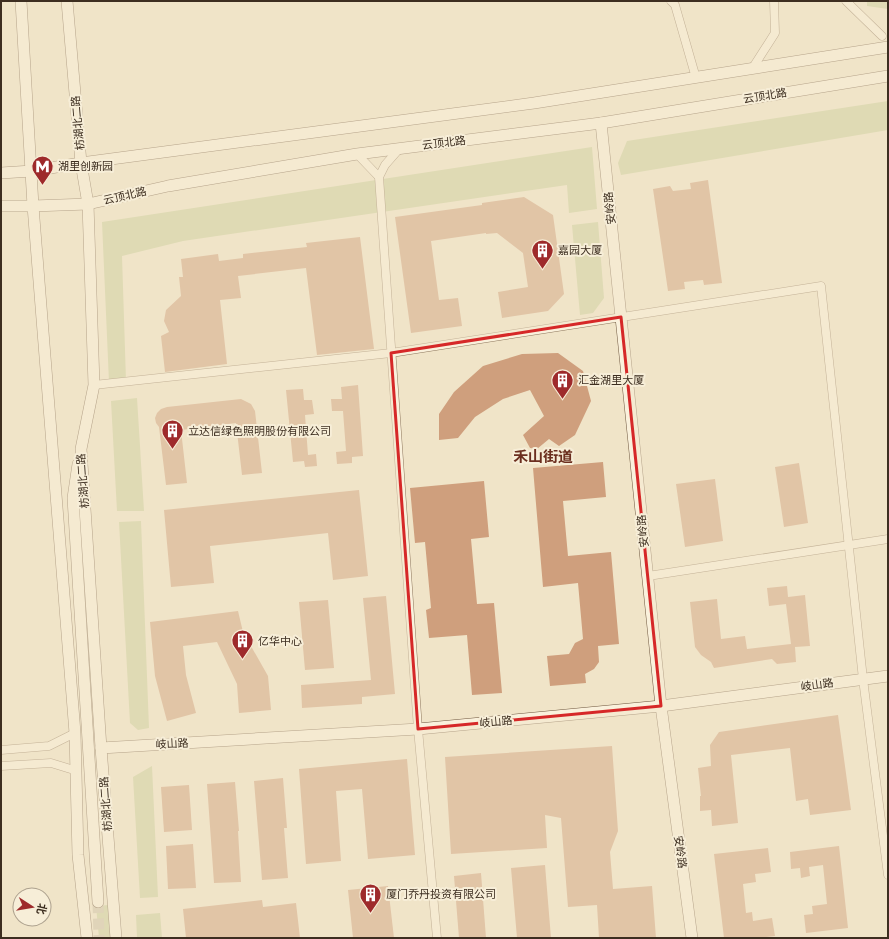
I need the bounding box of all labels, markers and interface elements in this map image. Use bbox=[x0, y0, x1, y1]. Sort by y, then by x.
street label: 云顶北路 bbox=[742, 86, 788, 106]
street label: 枋湖北二路 bbox=[69, 95, 87, 151]
street label: 云顶北路 bbox=[421, 134, 467, 152]
metro station icon: 湖里创新园 bbox=[30, 153, 56, 186]
place label: 湖里创新园 bbox=[58, 160, 113, 173]
street label: 云顶北路 bbox=[102, 185, 148, 207]
street label: 安岭路 bbox=[602, 191, 618, 225]
building icon: 嘉园大厦 bbox=[530, 237, 556, 270]
place label: 嘉园大厦 bbox=[558, 244, 602, 257]
building icon: 汇金湖里大厦 bbox=[550, 367, 576, 400]
place label: 汇金湖里大厦 bbox=[578, 374, 644, 387]
building icon: 立达信绿色照明股份有限公司 bbox=[160, 418, 186, 451]
place label: 立达信绿色照明股份有限公司 bbox=[188, 425, 331, 438]
district label: 禾山街道 bbox=[513, 448, 573, 466]
street label: 枋湖北二路 bbox=[75, 453, 91, 509]
street label: 安岭路 bbox=[635, 514, 651, 548]
building icon: 亿华中心 bbox=[230, 628, 256, 661]
place label: 亿华中心 bbox=[258, 635, 302, 648]
street label: 岐山路 bbox=[800, 676, 834, 694]
street label: 岐山路 bbox=[479, 714, 513, 730]
street label: 岐山路 bbox=[155, 737, 189, 751]
street label: 枋湖北二路 bbox=[98, 776, 114, 832]
street label: 安岭路 bbox=[671, 835, 689, 869]
building icon: 厦门乔丹投资有限公司 bbox=[358, 881, 384, 914]
north arrow bbox=[12, 887, 52, 927]
place label: 厦门乔丹投资有限公司 bbox=[386, 888, 496, 901]
text: 北 bbox=[34, 902, 49, 916]

